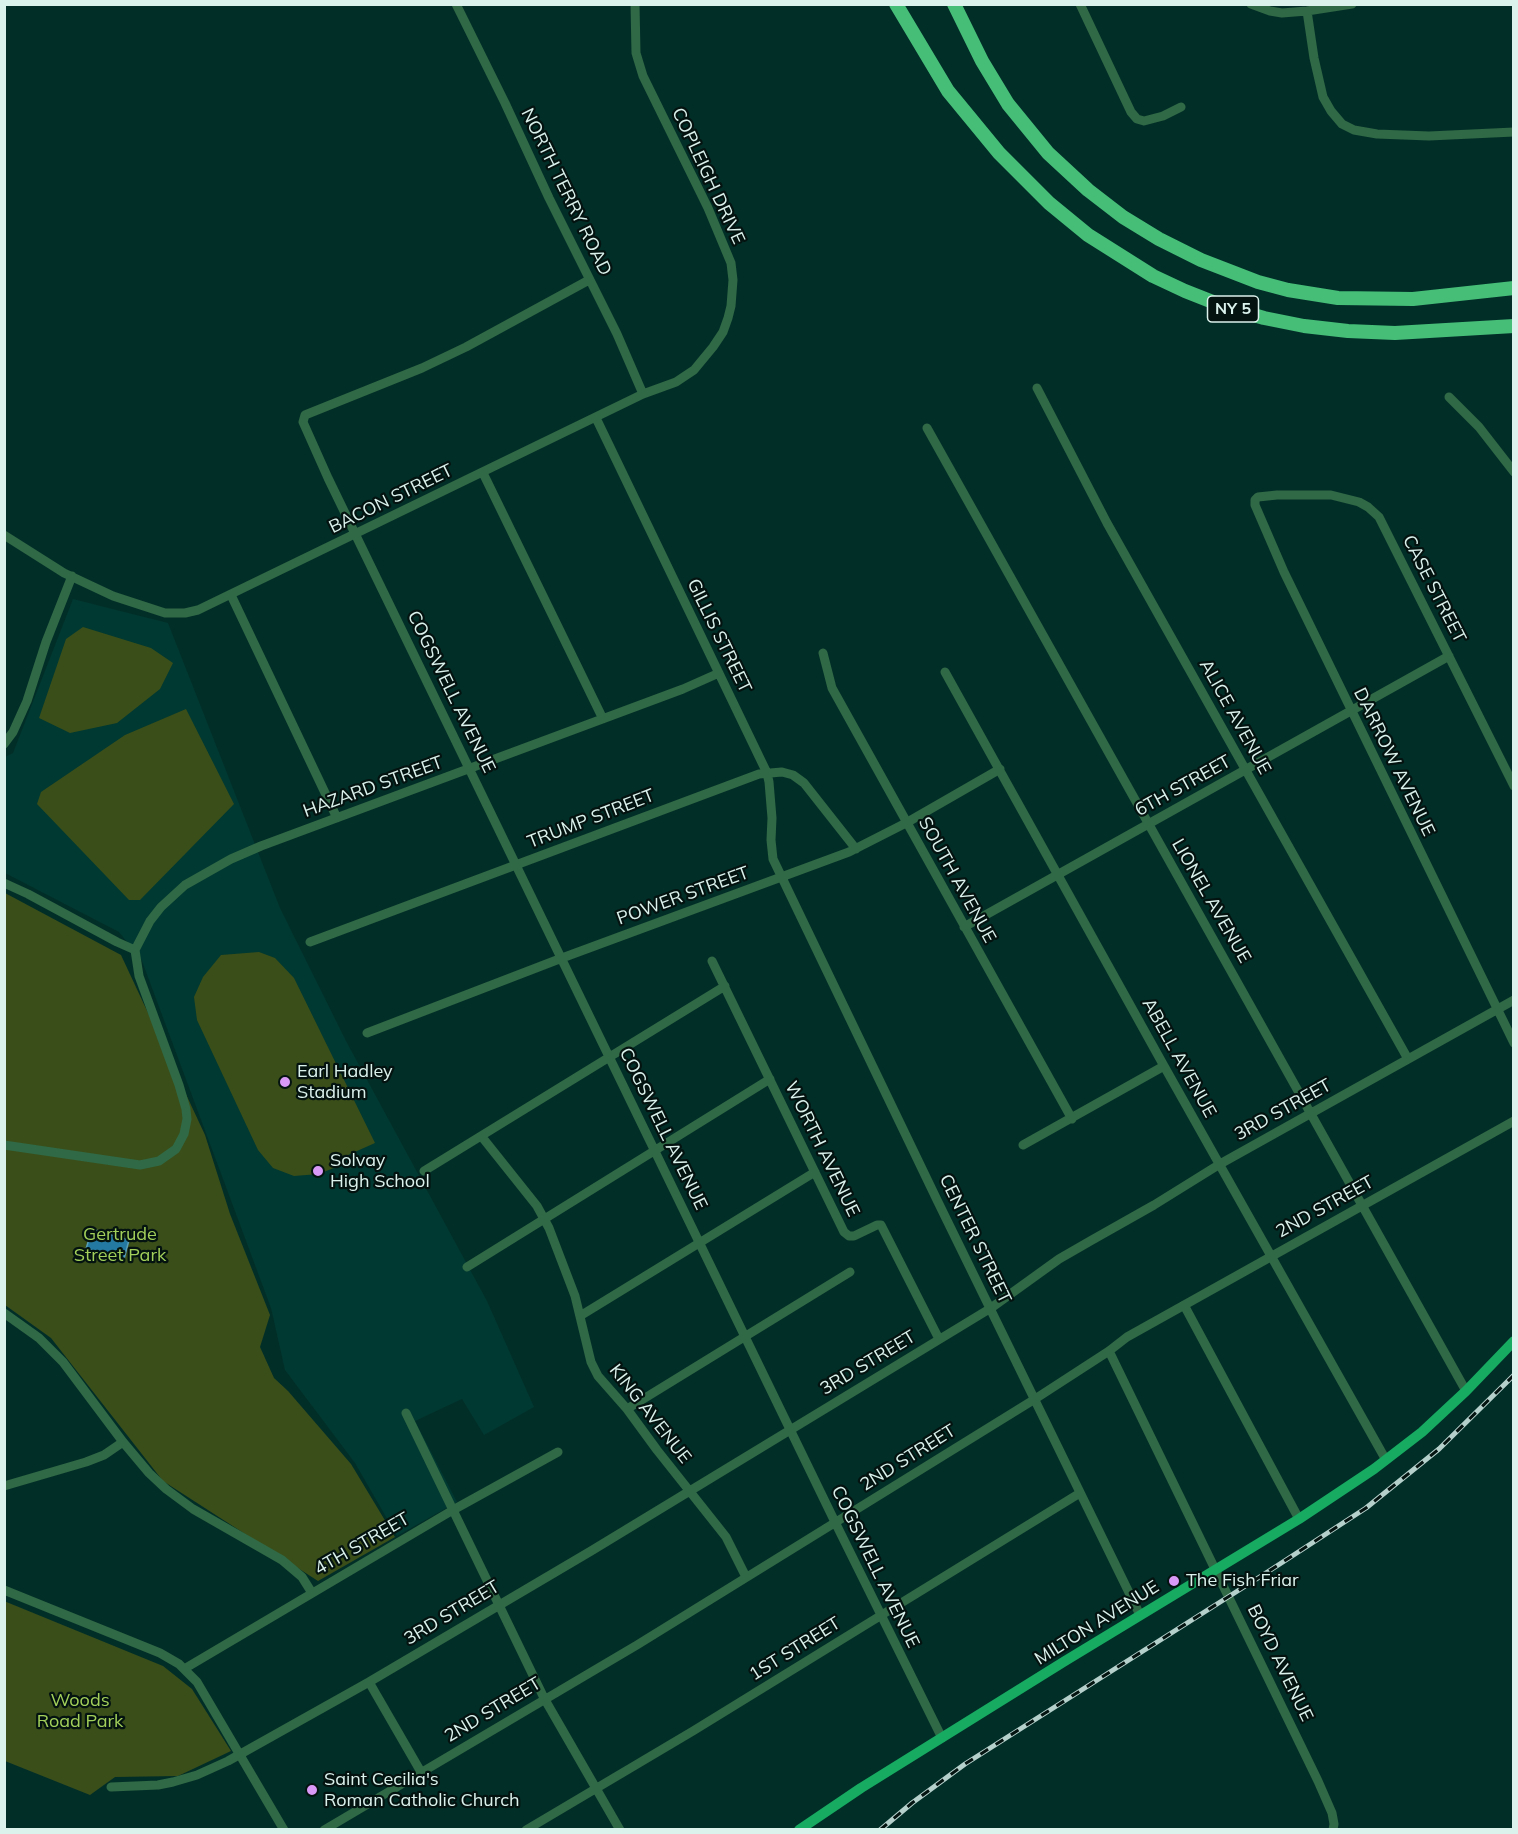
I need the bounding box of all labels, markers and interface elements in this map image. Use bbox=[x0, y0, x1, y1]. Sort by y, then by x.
street label: COPLEIGH DRIVE bbox=[667, 104, 749, 248]
street label: NORTH TERRY ROAD bbox=[516, 105, 616, 279]
road number: NY 5 bbox=[1208, 296, 1258, 322]
street label: BACON STREET bbox=[326, 460, 456, 538]
street label: CASE STREET bbox=[1398, 532, 1470, 646]
street label: GILLIS STREET bbox=[682, 575, 756, 697]
street label: COGSWELL AVENUE bbox=[402, 608, 500, 776]
street label: ALICE AVENUE bbox=[1195, 656, 1275, 778]
street label: DARROW AVENUE bbox=[1349, 684, 1439, 840]
street label: 6TH STREET bbox=[1131, 751, 1235, 821]
street label: HAZARD STREET bbox=[300, 752, 446, 822]
street label: TRUMP STREET bbox=[524, 785, 658, 853]
street label: SOUTH AVENUE bbox=[914, 813, 1000, 947]
street label: LIONEL AVENUE bbox=[1167, 835, 1255, 967]
street label: POWER STREET bbox=[614, 862, 752, 930]
street label: ABELL AVENUE bbox=[1137, 995, 1221, 1121]
street label: COGSWELL AVENUE bbox=[614, 1045, 712, 1213]
place label: Earl Hadley Stadium bbox=[297, 1061, 393, 1104]
marker: Earl Hadley Stadium bbox=[278, 1075, 292, 1089]
street label: 3RD STREET bbox=[1231, 1075, 1335, 1145]
street label: WORTH AVENUE bbox=[780, 1078, 864, 1220]
place label: Solvay High School bbox=[330, 1150, 430, 1192]
marker: Solvay High School bbox=[311, 1164, 325, 1178]
street label: CENTER STREET bbox=[934, 1171, 1016, 1307]
street label: 2ND STREET bbox=[1272, 1171, 1378, 1243]
park label: Gertrude Street Park bbox=[74, 1224, 166, 1266]
street label: 3RD STREET bbox=[816, 1326, 920, 1400]
street label: KING AVENUE bbox=[605, 1360, 695, 1468]
street label: 2ND STREET bbox=[856, 1420, 960, 1496]
street label: COGSWELL AVENUE bbox=[826, 1483, 924, 1651]
street label: 4TH STREET bbox=[311, 1508, 413, 1580]
place label: The Fish Friar bbox=[1186, 1570, 1299, 1592]
marker: The Fish Friar bbox=[1167, 1574, 1181, 1588]
street label: 3RD STREET bbox=[400, 1576, 504, 1650]
street label: MILTON AVENUE bbox=[1031, 1576, 1163, 1670]
street label: BOYD AVENUE bbox=[1242, 1601, 1318, 1725]
street label: 1ST STREET bbox=[745, 1612, 845, 1686]
street label: 2ND STREET bbox=[441, 1673, 545, 1747]
park label: Woods Road Park bbox=[37, 1690, 123, 1732]
place label: Saint Cecilia's Roman Catholic Church bbox=[324, 1769, 520, 1812]
marker: Saint Cecilia's Roman Catholic Church bbox=[305, 1783, 319, 1797]

